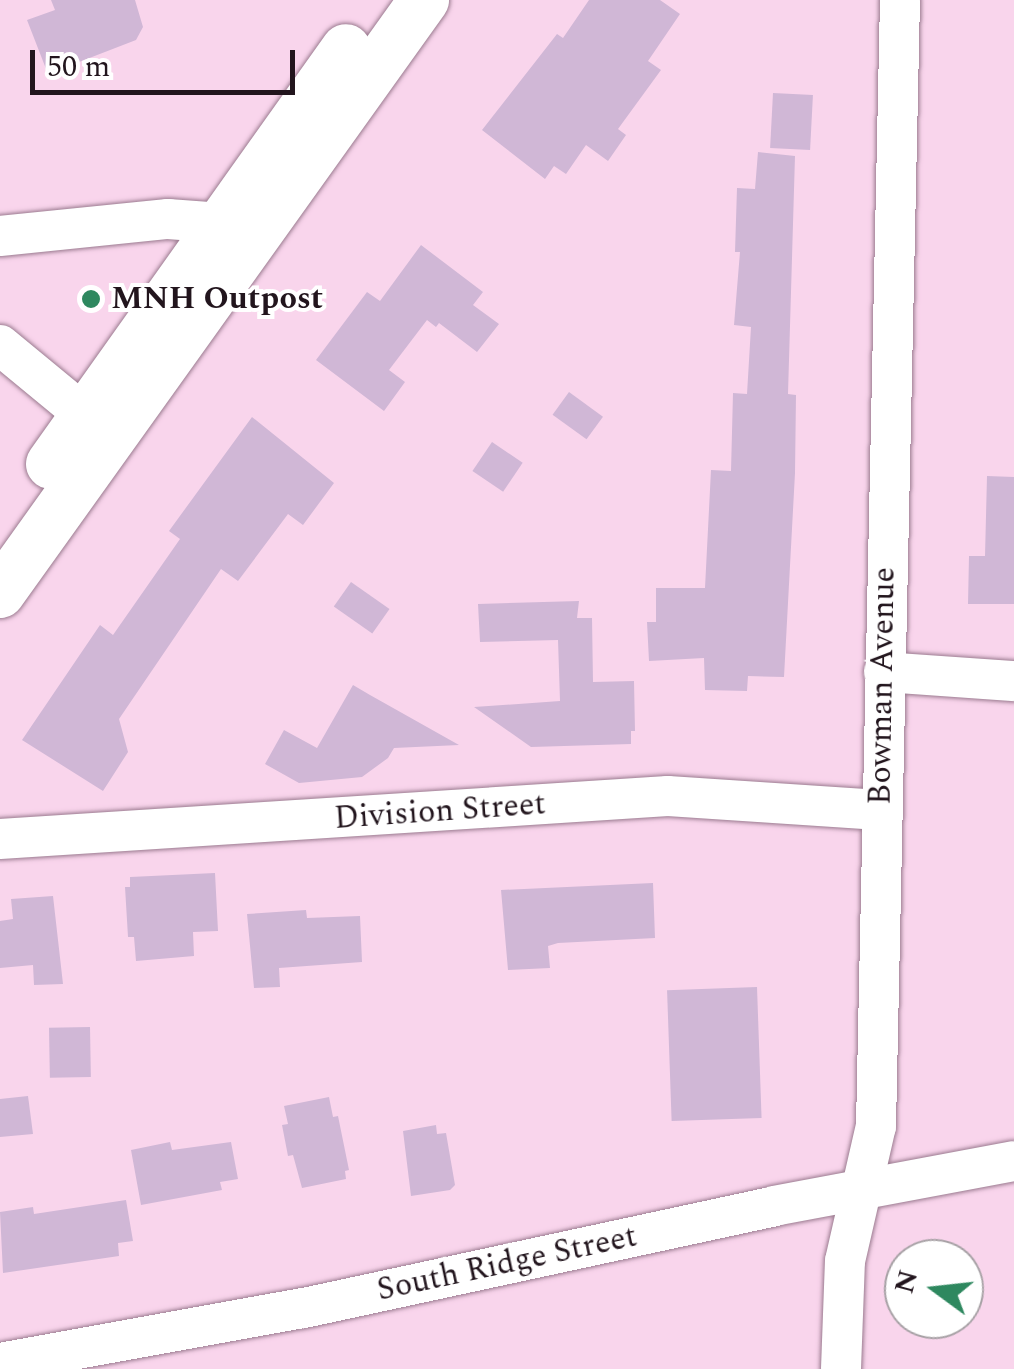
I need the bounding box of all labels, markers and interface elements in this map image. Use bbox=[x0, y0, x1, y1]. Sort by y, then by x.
scale bar bbox=[35, 30, 300, 92]
text: 50 m bbox=[47, 44, 110, 90]
place label: MNH Outpost bbox=[111, 280, 323, 318]
marker: MNH Outpost bbox=[80, 288, 102, 310]
street label: Bowman Avenue bbox=[862, 567, 904, 805]
street label: Division Street bbox=[333, 785, 547, 839]
street label: South Ridge Street bbox=[374, 1218, 640, 1310]
north arrow bbox=[884, 1239, 984, 1339]
text: N bbox=[883, 1265, 930, 1298]

